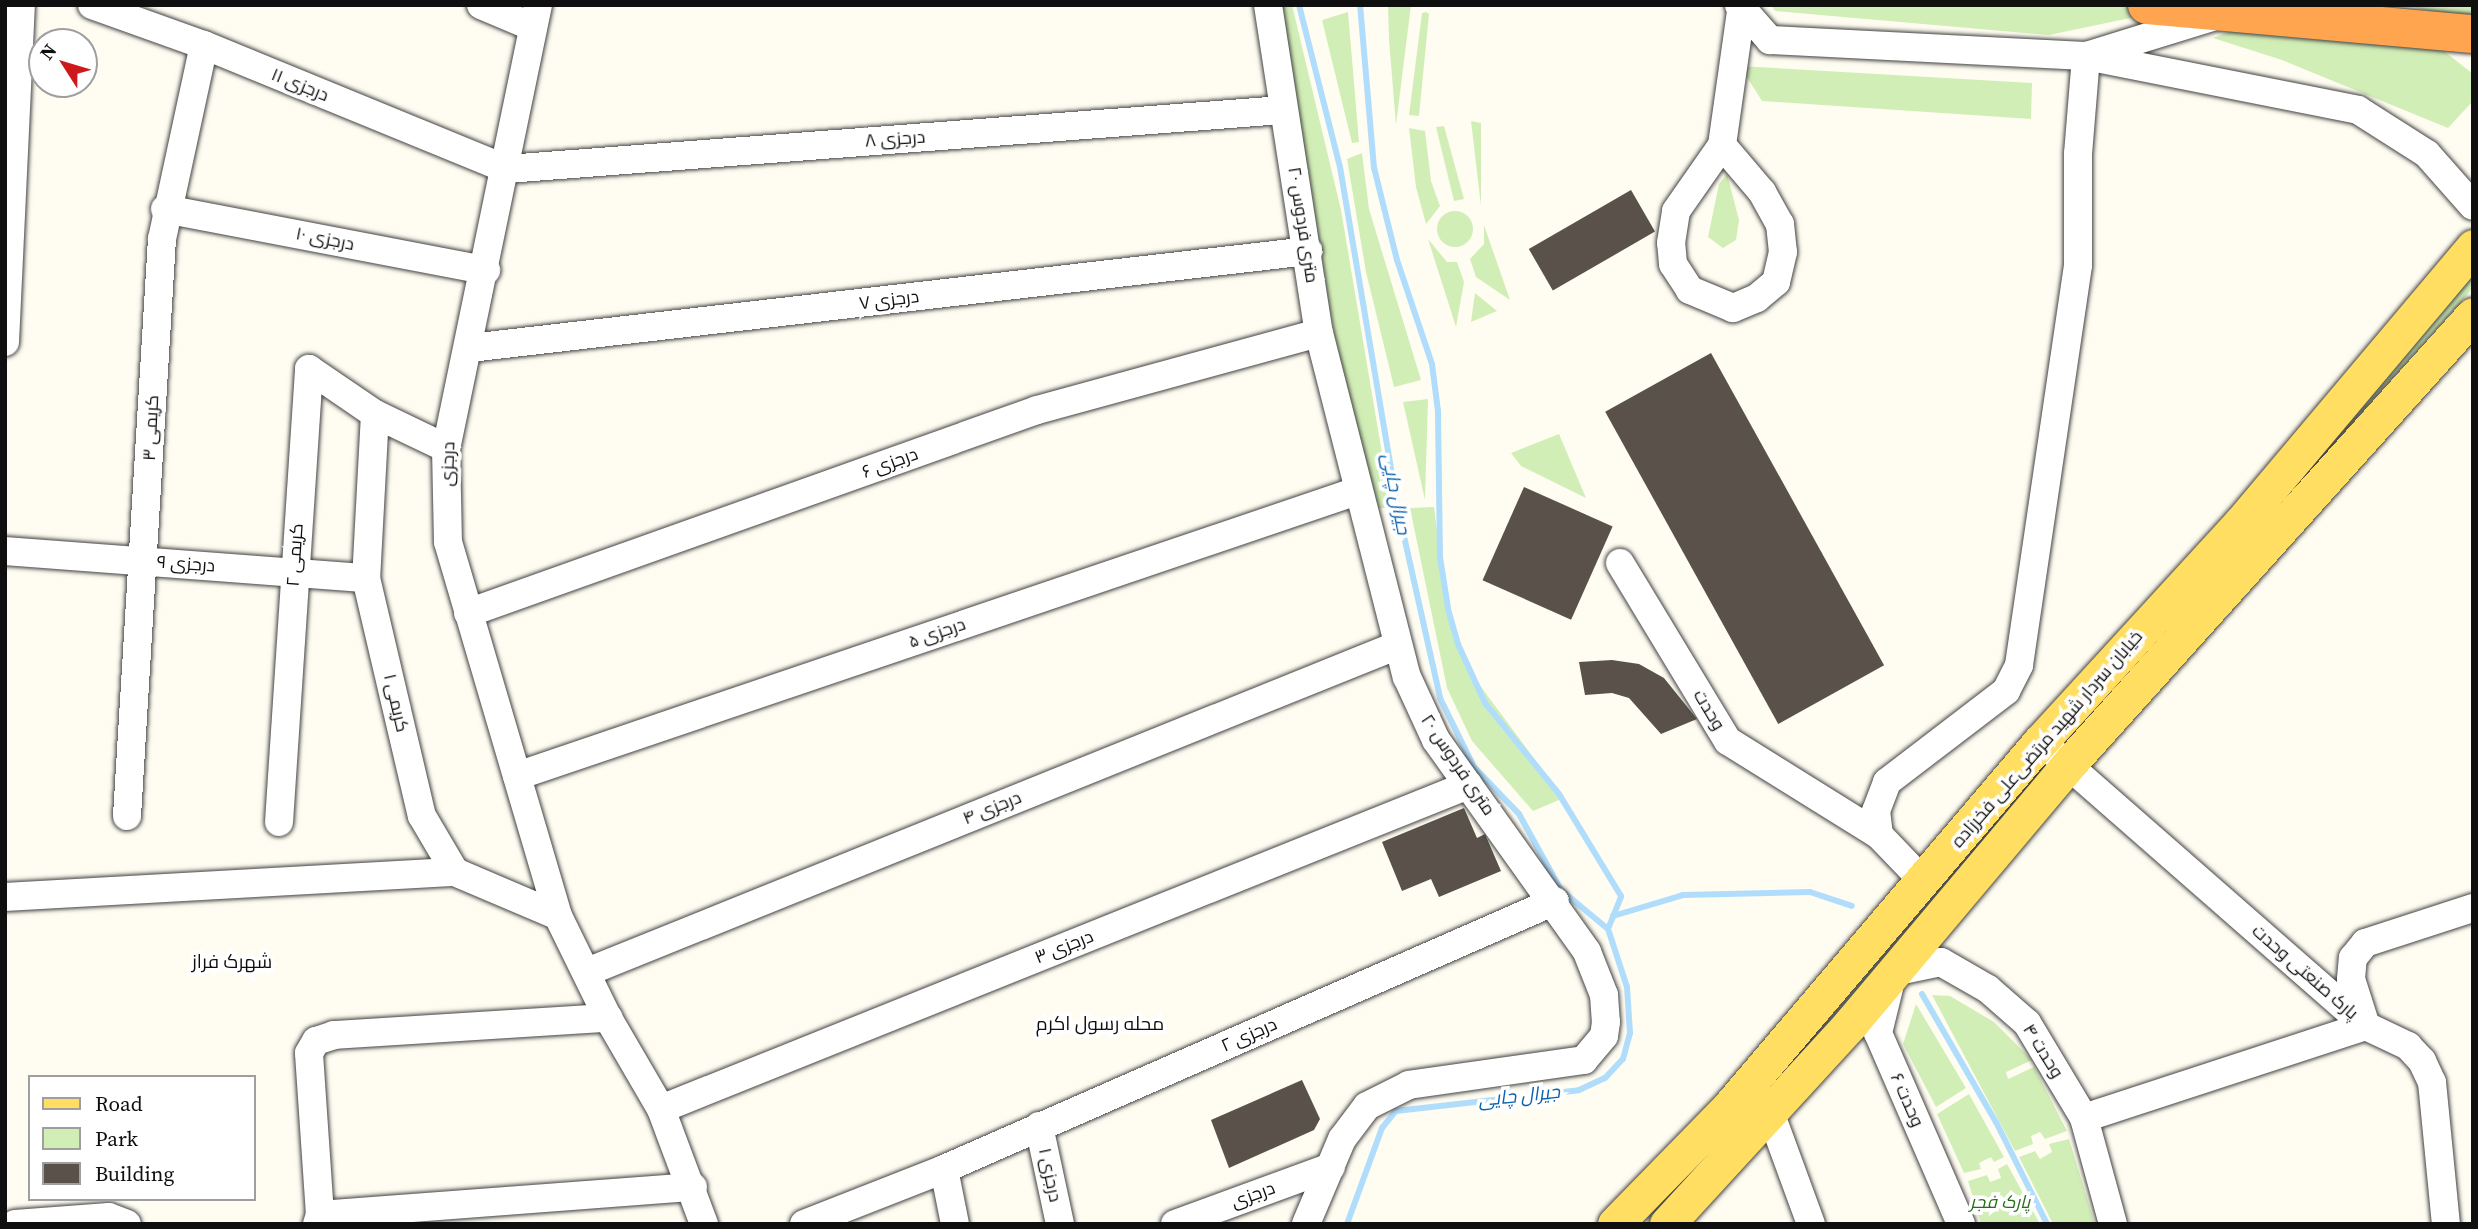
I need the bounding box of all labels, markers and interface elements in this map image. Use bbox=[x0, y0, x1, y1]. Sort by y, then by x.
north arrow bbox=[28, 28, 98, 98]
text: N bbox=[33, 38, 62, 65]
street label: درجزی ۱۱ bbox=[268, 64, 332, 106]
street label: درجزی ۸ bbox=[864, 126, 926, 152]
street label: ۲۰ متری فردوس bbox=[1283, 165, 1323, 285]
street label: درجزی ۱۰ bbox=[294, 223, 356, 255]
street label: درجزی ۷ bbox=[858, 286, 920, 314]
street label: کریمی ۳ bbox=[138, 395, 164, 461]
street label: درجزی bbox=[436, 441, 460, 487]
street label: درجزی ۶ bbox=[859, 443, 921, 483]
water label: جیرال چایی bbox=[1377, 452, 1415, 536]
street label: کریمی ۲ bbox=[282, 523, 308, 587]
street label: درجزی ۹ bbox=[156, 551, 216, 577]
street label: درجزی ۵ bbox=[906, 613, 968, 653]
street label: خیابان سردار شهید مرتضی‌علی فخرزاده bbox=[1947, 626, 2147, 852]
street label: کریمی ۱ bbox=[379, 672, 413, 734]
street label: وحدت bbox=[1689, 686, 1729, 734]
street label: ۲۰ متری فردوس bbox=[1416, 710, 1500, 820]
street label: درجزی ۴ bbox=[960, 787, 1024, 829]
street label: پارک صنعتی وحدت bbox=[2247, 920, 2363, 1024]
street label: درجزی ۳ bbox=[1032, 926, 1096, 968]
district label: شهرک فراز bbox=[192, 951, 272, 973]
district label: محله رسول اکرم bbox=[1036, 1013, 1164, 1035]
street label: درجزی ۲ bbox=[1218, 1013, 1280, 1057]
street label: وحدت ۴ bbox=[2018, 1020, 2068, 1082]
street label: وحدت ۶ bbox=[1886, 1070, 1928, 1130]
legend bbox=[28, 1075, 256, 1201]
water label: جیرال چایی bbox=[1477, 1080, 1561, 1112]
text: Road bbox=[95, 1089, 143, 1118]
text: Park bbox=[95, 1124, 138, 1153]
street label: درجزی ۱ bbox=[1034, 1146, 1066, 1204]
text: Building bbox=[95, 1159, 174, 1188]
street label: درجزی bbox=[1228, 1177, 1278, 1213]
park label: پارک فجر bbox=[1970, 1191, 2030, 1213]

